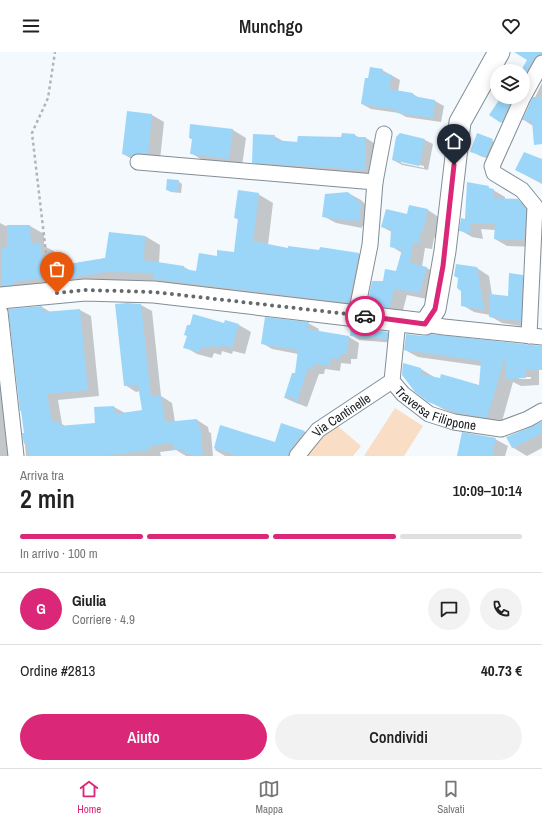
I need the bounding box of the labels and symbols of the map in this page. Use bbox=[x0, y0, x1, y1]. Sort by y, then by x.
pin bbox=[437, 124, 471, 165]
pin bbox=[40, 252, 74, 293]
courier bbox=[345, 296, 385, 336]
street label: Traversa Filippone bbox=[391, 383, 477, 434]
street label: Via Cantinelle bbox=[308, 390, 374, 440]

